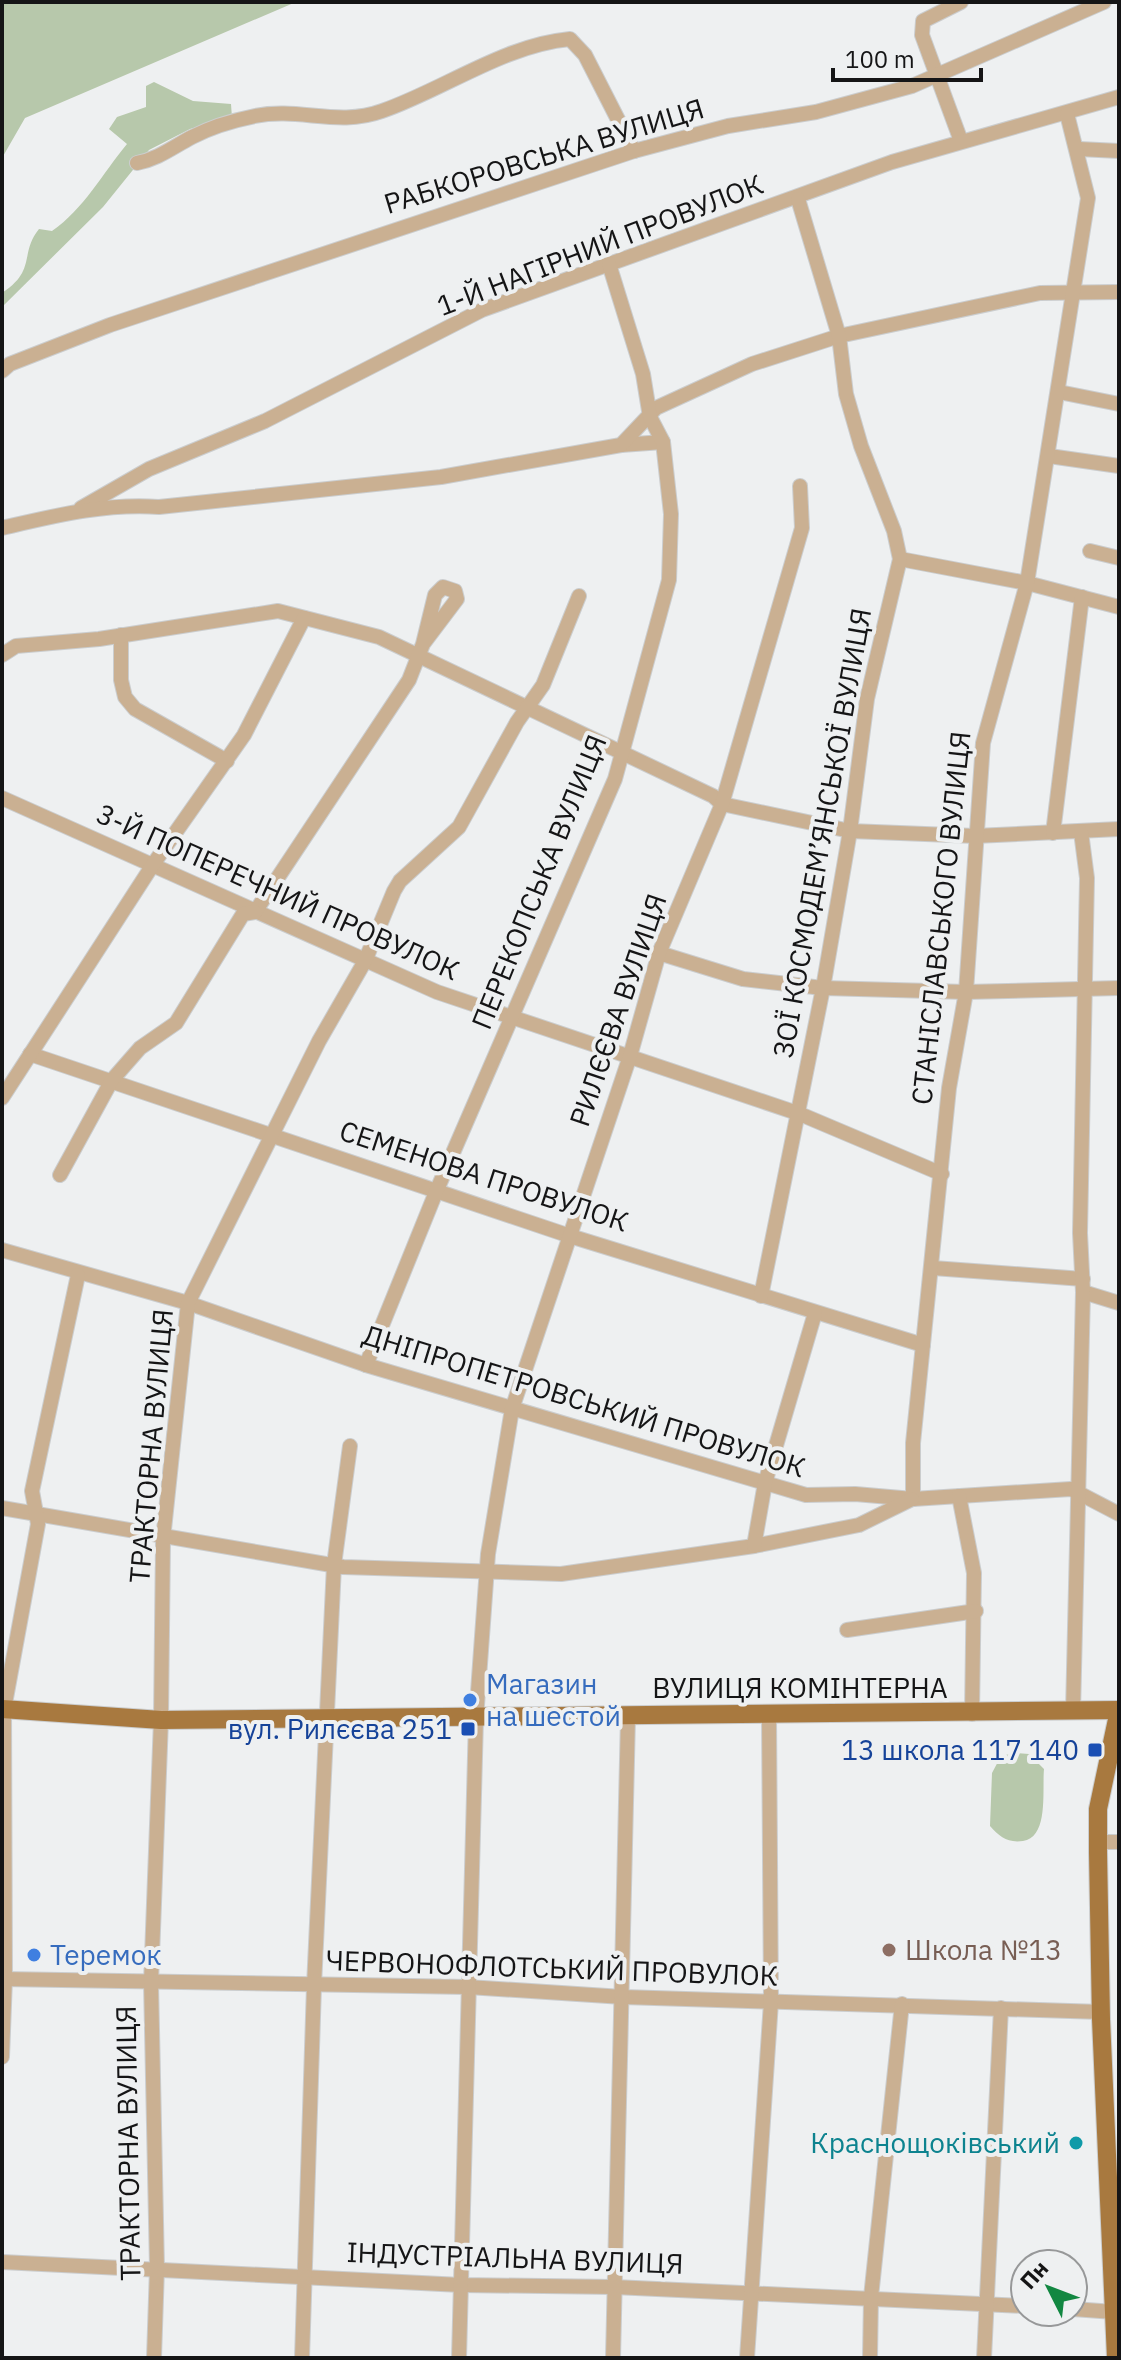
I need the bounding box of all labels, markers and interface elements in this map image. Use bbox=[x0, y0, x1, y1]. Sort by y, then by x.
scale bar bbox=[833, 32, 981, 82]
text: 100 m bbox=[845, 43, 915, 75]
street label: РАБКОРОВСЬКА ВУЛИЦЯ bbox=[379, 89, 708, 222]
street label: 1-Й НАГІРНИЙ ПРОВУЛОК bbox=[431, 165, 768, 324]
street label: ЗОЇ КОСМОДЕМ’ЯНСЬКОЇ ВУЛИЦЯ bbox=[764, 605, 879, 1061]
street label: ПЕРЕКОПСЬКА ВУЛИЦЯ bbox=[462, 729, 615, 1035]
street label: СТАНІСЛАВСЬКОГО ВУЛИЦЯ bbox=[902, 729, 979, 1107]
street label: 3-Й ПОПЕРЕЧНИЙ ПРОВУЛОК bbox=[91, 795, 465, 988]
street label: РИЛЄЄВА ВУЛИЦЯ bbox=[560, 889, 675, 1131]
street label: СЕМЕНОВА ПРОВУЛОК bbox=[335, 1111, 633, 1240]
street label: ТРАКТОРНА ВУЛИЦЯ bbox=[120, 1307, 181, 1585]
street label: ДНІПРОПЕТРОВСЬКИЙ ПРОВУЛОК bbox=[358, 1315, 810, 1486]
place label: Магазин на шестой bbox=[486, 1665, 621, 1734]
street label: ВУЛИЦЯ КОМІНТЕРНА bbox=[652, 1669, 948, 1706]
marker: Магазин на шестой bbox=[461, 1691, 479, 1709]
place label: вул. Рилєєва 251 bbox=[228, 1710, 452, 1747]
marker: вул. Рилєєва 251 bbox=[459, 1720, 477, 1738]
place label: 13 школа 117 140 bbox=[841, 1731, 1079, 1768]
marker: 13 школа 117 140 bbox=[1086, 1741, 1104, 1759]
place label: Школа №13 bbox=[905, 1931, 1062, 1968]
place label: Теремок bbox=[50, 1936, 162, 1973]
street label: ЧЕРВОНОФЛОТСЬКИЙ ПРОВУЛОК bbox=[325, 1941, 779, 1994]
marker: Школа №13 bbox=[880, 1941, 898, 1959]
marker: Теремок bbox=[25, 1946, 43, 1964]
street label: ТРАКТОРНА ВУЛИЦЯ bbox=[107, 2005, 148, 2281]
place label: Краснощоківський bbox=[810, 2124, 1060, 2161]
marker: Краснощоківський bbox=[1067, 2134, 1085, 2152]
street label: ІНДУСТРІАЛЬНА ВУЛИЦЯ bbox=[346, 2233, 684, 2282]
north arrow bbox=[1009, 2248, 1089, 2328]
text: Пн bbox=[1013, 2254, 1054, 2295]

